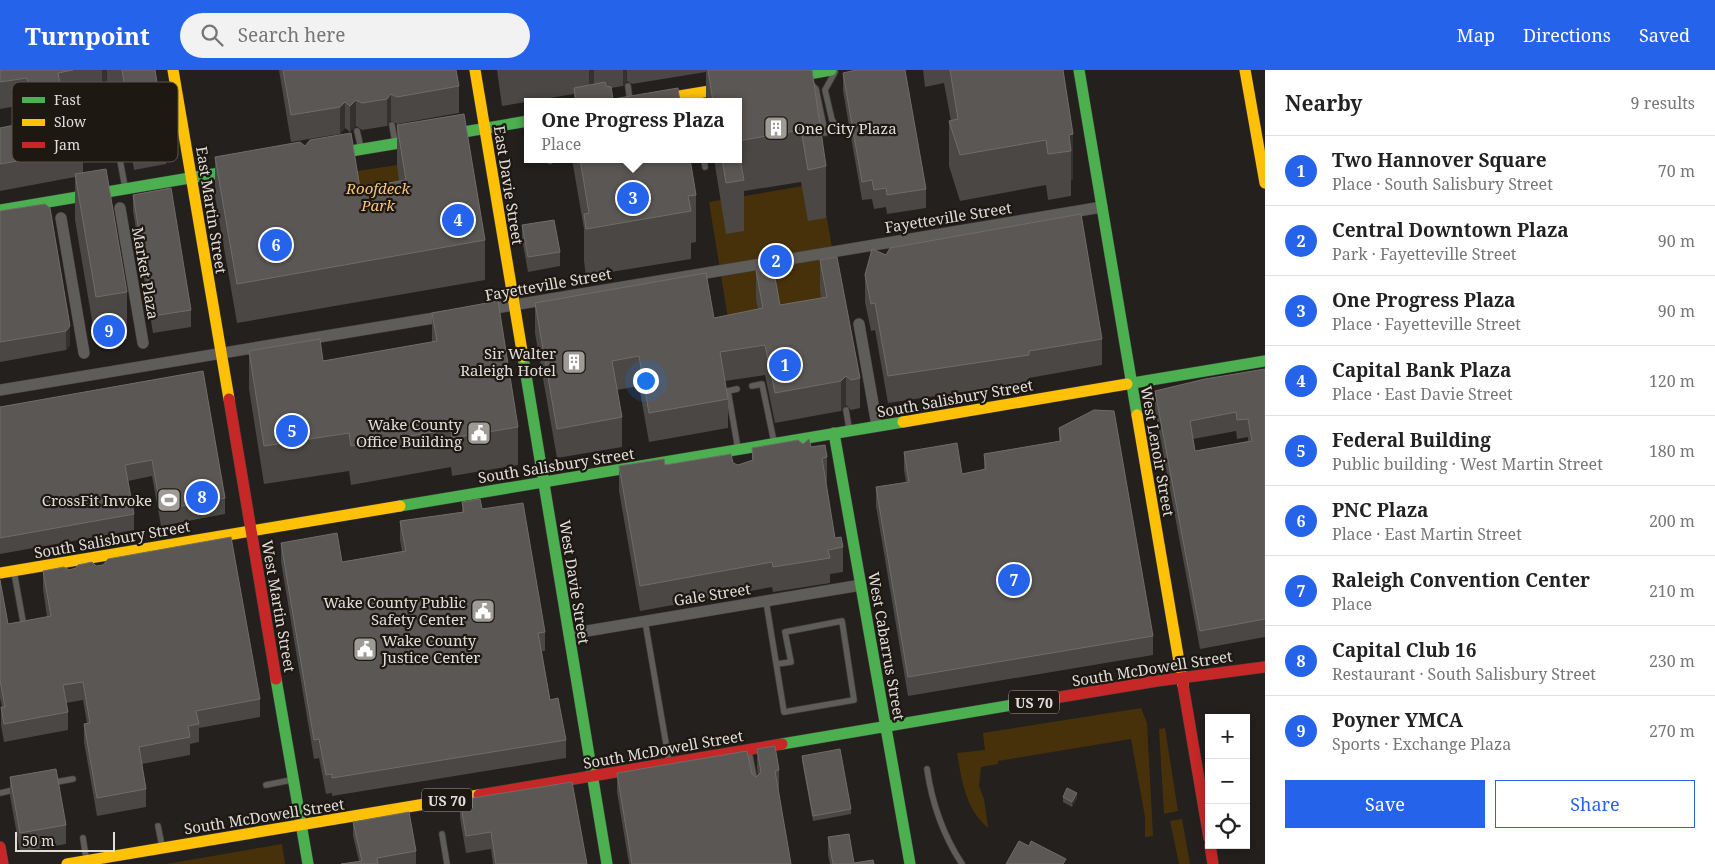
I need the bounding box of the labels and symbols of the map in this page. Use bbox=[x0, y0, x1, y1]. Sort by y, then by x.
legend bbox=[12, 82, 178, 162]
text: Fast bbox=[54, 90, 81, 109]
text: Slow bbox=[54, 112, 87, 131]
building icon: One City Plaza bbox=[763, 115, 789, 141]
place label: One City Plaza bbox=[794, 118, 897, 138]
street label: East Davie Street bbox=[490, 124, 528, 246]
text: Jam bbox=[53, 135, 80, 154]
street label: East Martin Street bbox=[192, 145, 232, 275]
park label: Roofdeck Park bbox=[345, 178, 410, 215]
pin: 3 bbox=[617, 179, 649, 217]
street label: Fayetteville Street bbox=[883, 197, 1013, 237]
pin: 4 bbox=[442, 201, 474, 239]
street label: Market Plaza bbox=[128, 225, 164, 321]
pin: 6 bbox=[260, 226, 292, 264]
pin: 2 bbox=[760, 242, 792, 280]
street label: Fayetteville Street bbox=[483, 263, 613, 305]
pin: 9 bbox=[93, 312, 125, 350]
place label: Sir Walter Raleigh Hotel bbox=[460, 343, 556, 380]
pin: 1 bbox=[769, 346, 801, 384]
building icon: Sir Walter Raleigh Hotel bbox=[561, 349, 587, 375]
your location bbox=[633, 368, 659, 394]
street label: South Salisbury Street bbox=[876, 374, 1034, 422]
street label: West Lenoir Street bbox=[1137, 384, 1179, 518]
pin: 5 bbox=[276, 412, 308, 450]
place label: Wake County Office Building bbox=[356, 414, 463, 451]
public building icon: Wake County Office Building bbox=[466, 420, 492, 446]
street label: South Salisbury Street bbox=[476, 443, 636, 487]
pin: 8 bbox=[186, 478, 218, 516]
sports icon: CrossFit Invoke bbox=[156, 487, 182, 513]
place label: CrossFit Invoke bbox=[42, 490, 152, 510]
street label: South Salisbury Street bbox=[33, 515, 191, 563]
street label: West Davie Street bbox=[555, 519, 595, 645]
street label: West Martin Street bbox=[258, 538, 300, 674]
pin: 7 bbox=[998, 561, 1030, 599]
street label: West Cabarrus Street bbox=[864, 570, 910, 722]
street label: Gale Street bbox=[672, 578, 752, 610]
place label: Wake County Public Safety Center bbox=[323, 592, 466, 629]
public building icon: Wake County Public Safety Center bbox=[470, 598, 496, 624]
place label: Wake County Justice Center bbox=[381, 630, 480, 667]
public building icon: Wake County Justice Center bbox=[352, 636, 378, 662]
street label: South McDowell Street bbox=[1070, 645, 1234, 691]
road number: US 70 bbox=[1009, 690, 1059, 714]
street label: South McDowell Street bbox=[581, 725, 745, 773]
road number: US 70 bbox=[422, 788, 472, 812]
street label: South McDowell Street bbox=[182, 793, 346, 839]
scale bar bbox=[15, 829, 115, 852]

